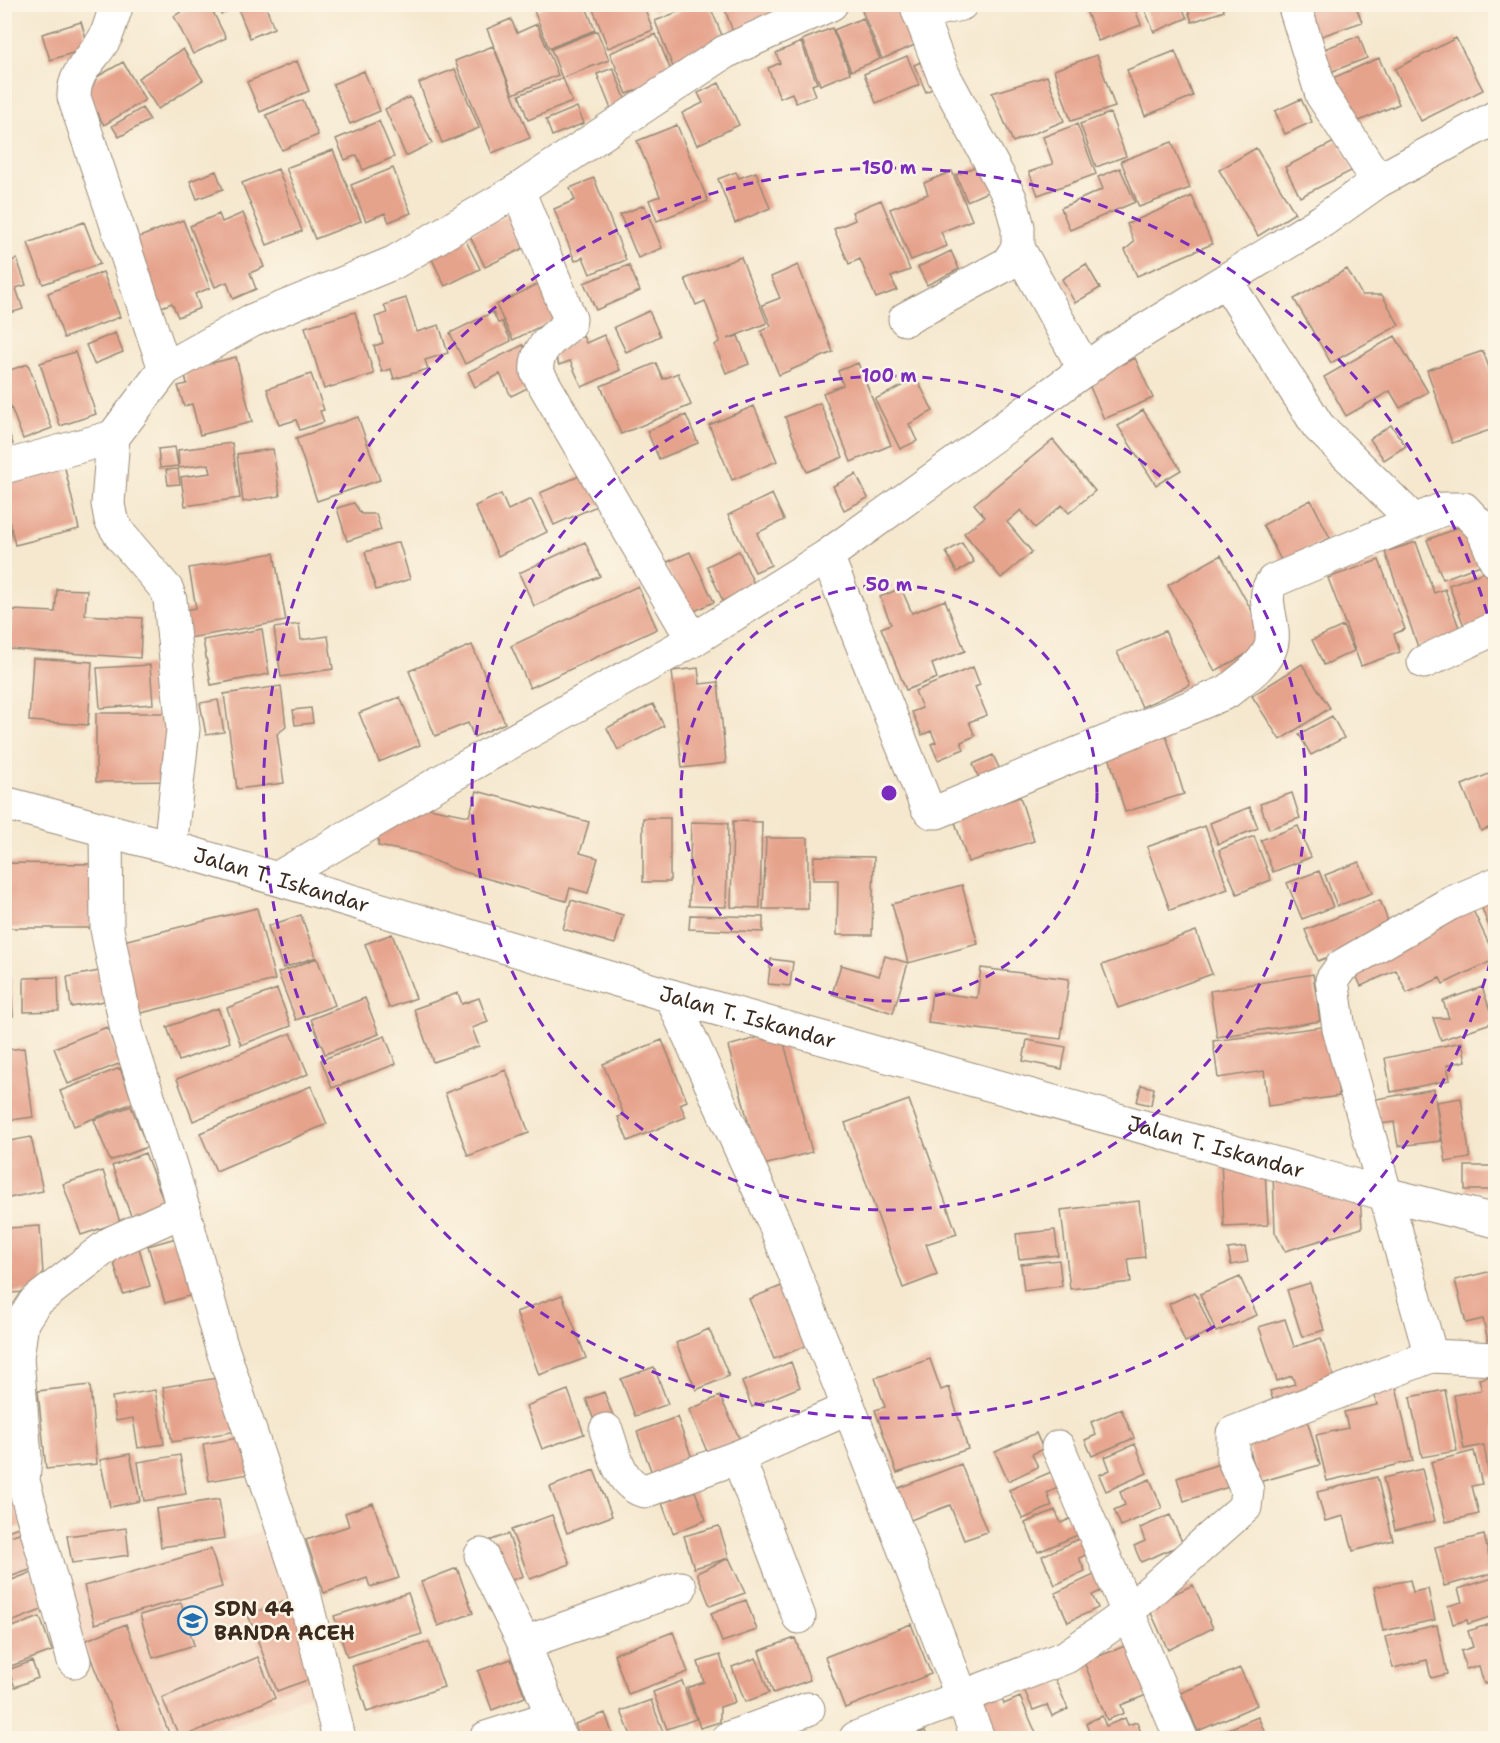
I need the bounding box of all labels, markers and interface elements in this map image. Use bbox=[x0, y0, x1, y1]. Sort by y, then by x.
text: 150 m bbox=[862, 156, 917, 180]
text: 100 m bbox=[861, 364, 917, 388]
text: 50 m bbox=[866, 573, 913, 597]
centre of rings bbox=[879, 783, 899, 803]
street label: Jalan T. Iskandar bbox=[190, 841, 373, 920]
street label: Jalan T. Iskandar bbox=[656, 979, 839, 1055]
street label: Jalan T. Iskandar bbox=[1124, 1109, 1308, 1185]
place label: SDN 44 BANDA ACEH bbox=[214, 1595, 355, 1647]
school or university icon: SDN 44 BANDA ACEH bbox=[177, 1605, 209, 1637]

